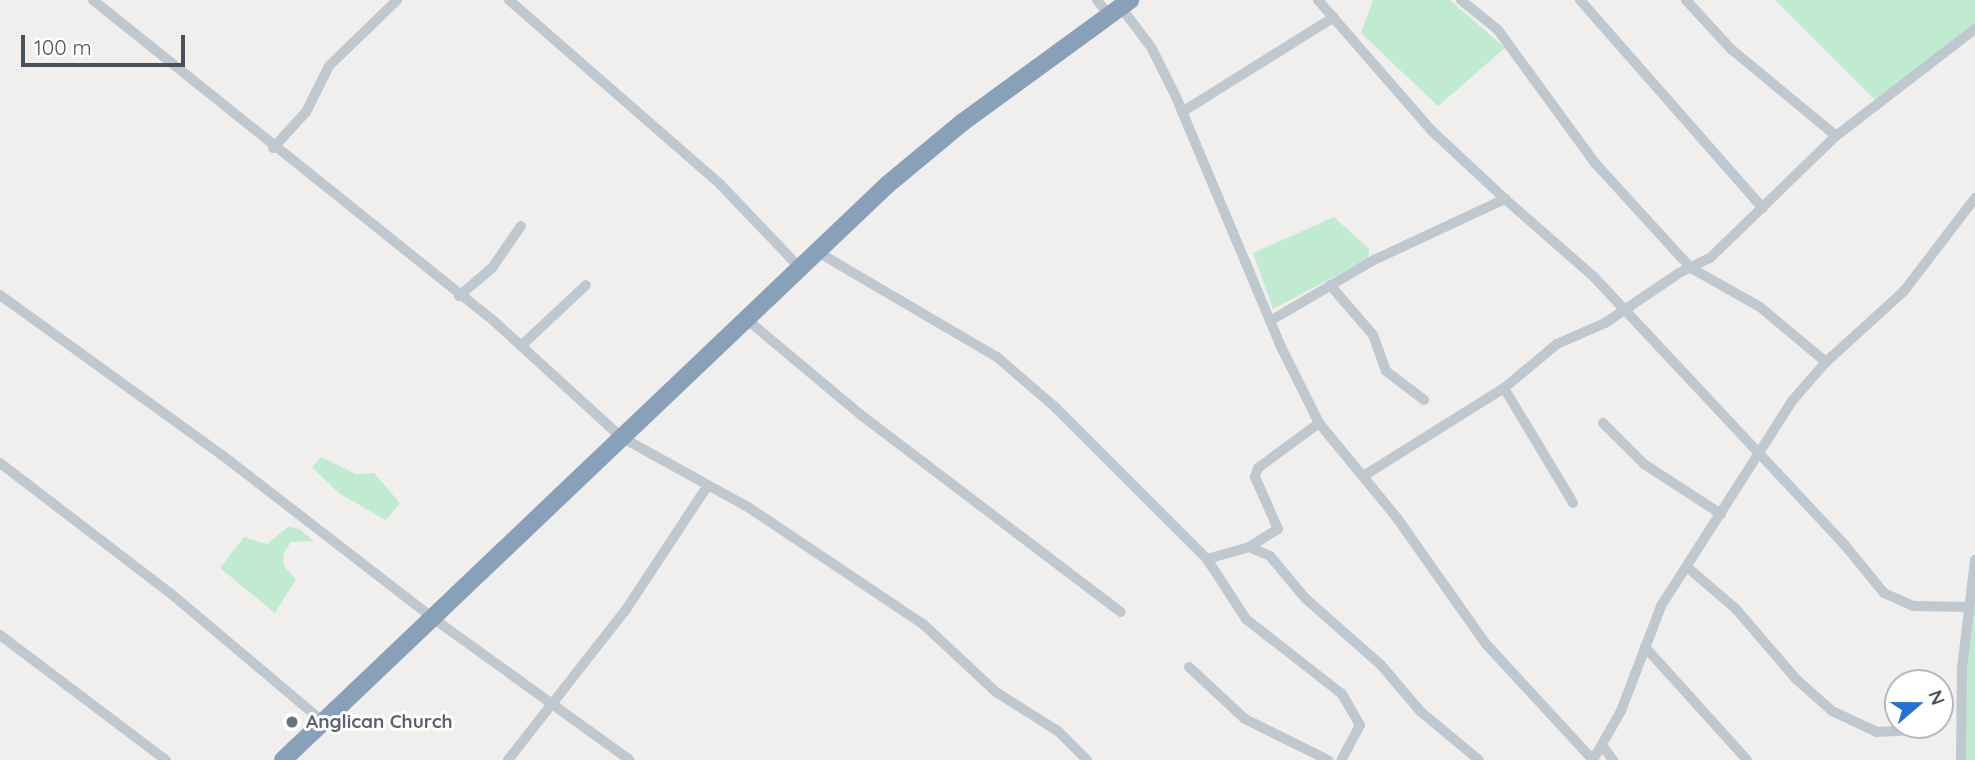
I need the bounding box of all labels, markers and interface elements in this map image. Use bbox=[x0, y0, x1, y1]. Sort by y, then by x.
scale bar bbox=[24, 21, 189, 65]
text: 100 m bbox=[34, 34, 92, 60]
north arrow bbox=[1884, 669, 1954, 739]
text: N bbox=[1923, 687, 1951, 708]
place label: Anglican Church bbox=[306, 711, 453, 733]
marker: Anglican Church bbox=[284, 714, 300, 730]

